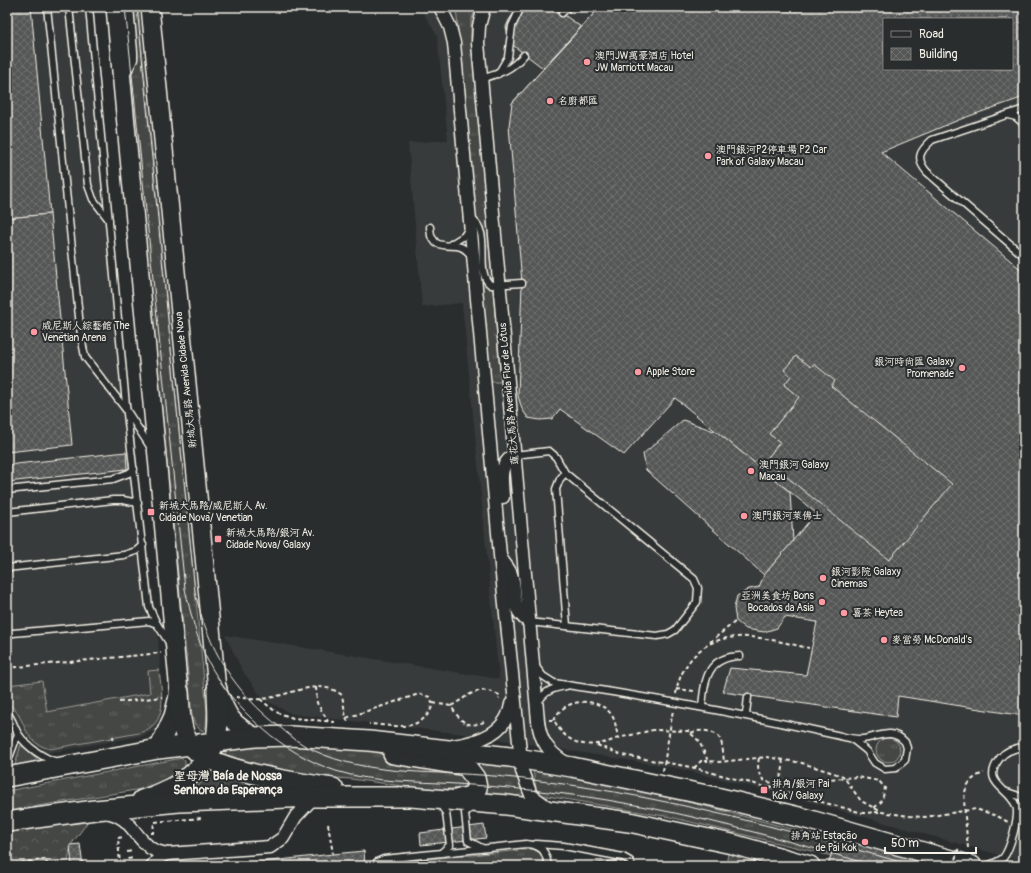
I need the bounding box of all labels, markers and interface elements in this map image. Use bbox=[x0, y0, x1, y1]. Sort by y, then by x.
legend bbox=[883, 18, 1013, 70]
text: Road bbox=[919, 27, 944, 42]
text: Building bbox=[919, 47, 958, 62]
place label: 澳門JW萬豪酒店 Hotel JW Marriott Macau bbox=[595, 50, 694, 74]
marker: 澳門JW萬豪酒店 Hotel JW Marriott Macau bbox=[582, 57, 592, 67]
place label: 名廚都匯 bbox=[558, 95, 598, 107]
marker: 名廚都匯 bbox=[545, 96, 555, 106]
place label: 澳門銀河P2停車場 P2 Car Park of Galaxy Macau bbox=[716, 144, 827, 168]
marker: 澳門銀河P2停車場 P2 Car Park of Galaxy Macau bbox=[703, 151, 713, 161]
street label: 新城大馬路 Avenida Cidade Nova bbox=[173, 311, 199, 449]
place label: 威尼斯人綜藝館 The Venetian Arena bbox=[42, 320, 129, 344]
street label: 蓮花大馬路 Avenida Flor de Lótus bbox=[497, 322, 521, 466]
marker: 威尼斯人綜藝館 The Venetian Arena bbox=[29, 327, 39, 337]
place label: 銀河時尚匯 Galaxy Promenade bbox=[874, 356, 955, 380]
marker: 銀河時尚匯 Galaxy Promenade bbox=[957, 363, 967, 373]
place label: Apple Store bbox=[646, 366, 695, 378]
marker: Apple Store bbox=[633, 367, 643, 377]
place label: 澳門銀河 Galaxy Macau bbox=[759, 459, 829, 483]
marker: 澳門銀河 Galaxy Macau bbox=[746, 466, 756, 476]
place label: 新城大馬路/威尼斯人 Av. Cidade Nova/ Venetian bbox=[159, 500, 267, 524]
marker: 新城大馬路/威尼斯人 Av. Cidade Nova/ Venetian bbox=[146, 507, 156, 517]
place label: 澳門銀河萊佛士 bbox=[752, 510, 822, 522]
marker: 澳門銀河萊佛士 bbox=[739, 511, 749, 521]
place label: 新城大馬路/銀河 Av. Cidade Nova/ Galaxy bbox=[226, 527, 314, 551]
marker: 新城大馬路/銀河 Av. Cidade Nova/ Galaxy bbox=[213, 534, 223, 544]
place label: 銀河影院 Galaxy Cinemas bbox=[831, 566, 901, 590]
marker: 銀河影院 Galaxy Cinemas bbox=[818, 573, 828, 583]
place label: 亞洲美食坊 Bons Bocados da Asia bbox=[741, 590, 815, 614]
marker: 亞洲美食坊 Bons Bocados da Asia bbox=[817, 597, 827, 607]
place label: 喜茶 Heytea bbox=[852, 607, 903, 619]
marker: 喜茶 Heytea bbox=[839, 608, 849, 618]
place label: 麥當勞 McDonald's bbox=[892, 634, 973, 646]
marker: 麥當勞 McDonald's bbox=[879, 635, 889, 645]
district label: 聖母灣 Baía de Nossa Senhora da Esperança bbox=[173, 769, 283, 798]
place label: 排角/銀河 Pai Kok / Galaxy bbox=[772, 778, 830, 802]
marker: 排角/銀河 Pai Kok / Galaxy bbox=[759, 785, 769, 795]
scale bar bbox=[885, 829, 976, 855]
place label: 排角站 Estação de Pai Kok bbox=[791, 830, 858, 854]
text: 50 m bbox=[891, 836, 919, 851]
marker: 排角站 Estação de Pai Kok bbox=[860, 837, 870, 847]

